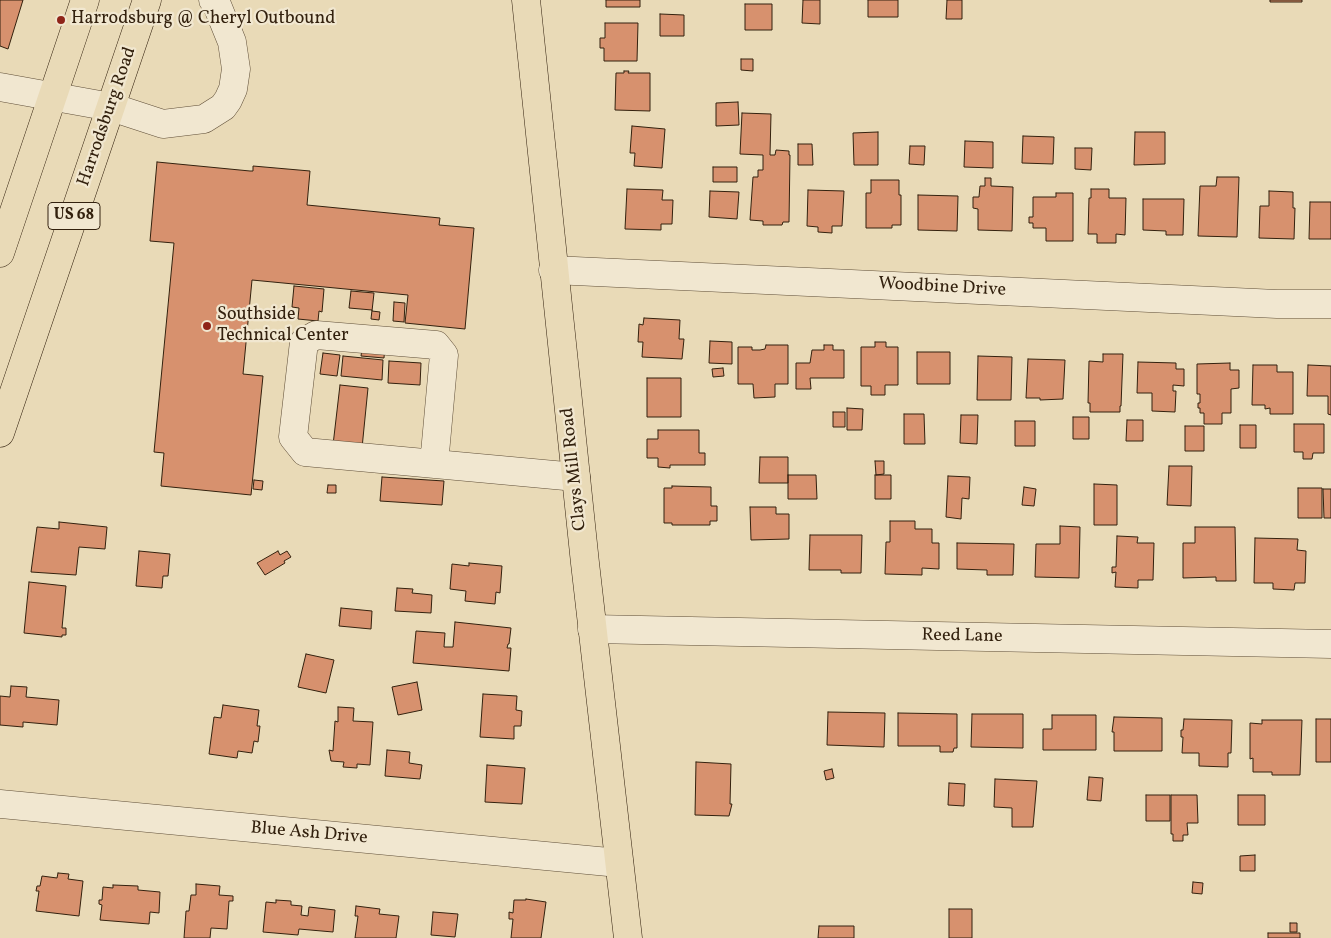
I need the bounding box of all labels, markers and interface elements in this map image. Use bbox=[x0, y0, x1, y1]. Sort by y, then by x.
place label: Harrodsburg @ Cheryl Outbound bbox=[71, 9, 335, 31]
marker: Harrodsburg @ Cheryl Outbound bbox=[55, 14, 67, 26]
street label: Harrodsburg Road bbox=[74, 44, 142, 190]
road number: US 68 bbox=[48, 202, 100, 230]
street label: Woodbine Drive bbox=[878, 274, 1006, 302]
place label: Southside Technical Center bbox=[217, 305, 349, 348]
marker: Southside Technical Center bbox=[201, 320, 213, 332]
street label: Clays Mill Road bbox=[558, 406, 592, 532]
street label: Reed Lane bbox=[921, 625, 1003, 649]
street label: Blue Ash Drive bbox=[250, 818, 368, 850]

